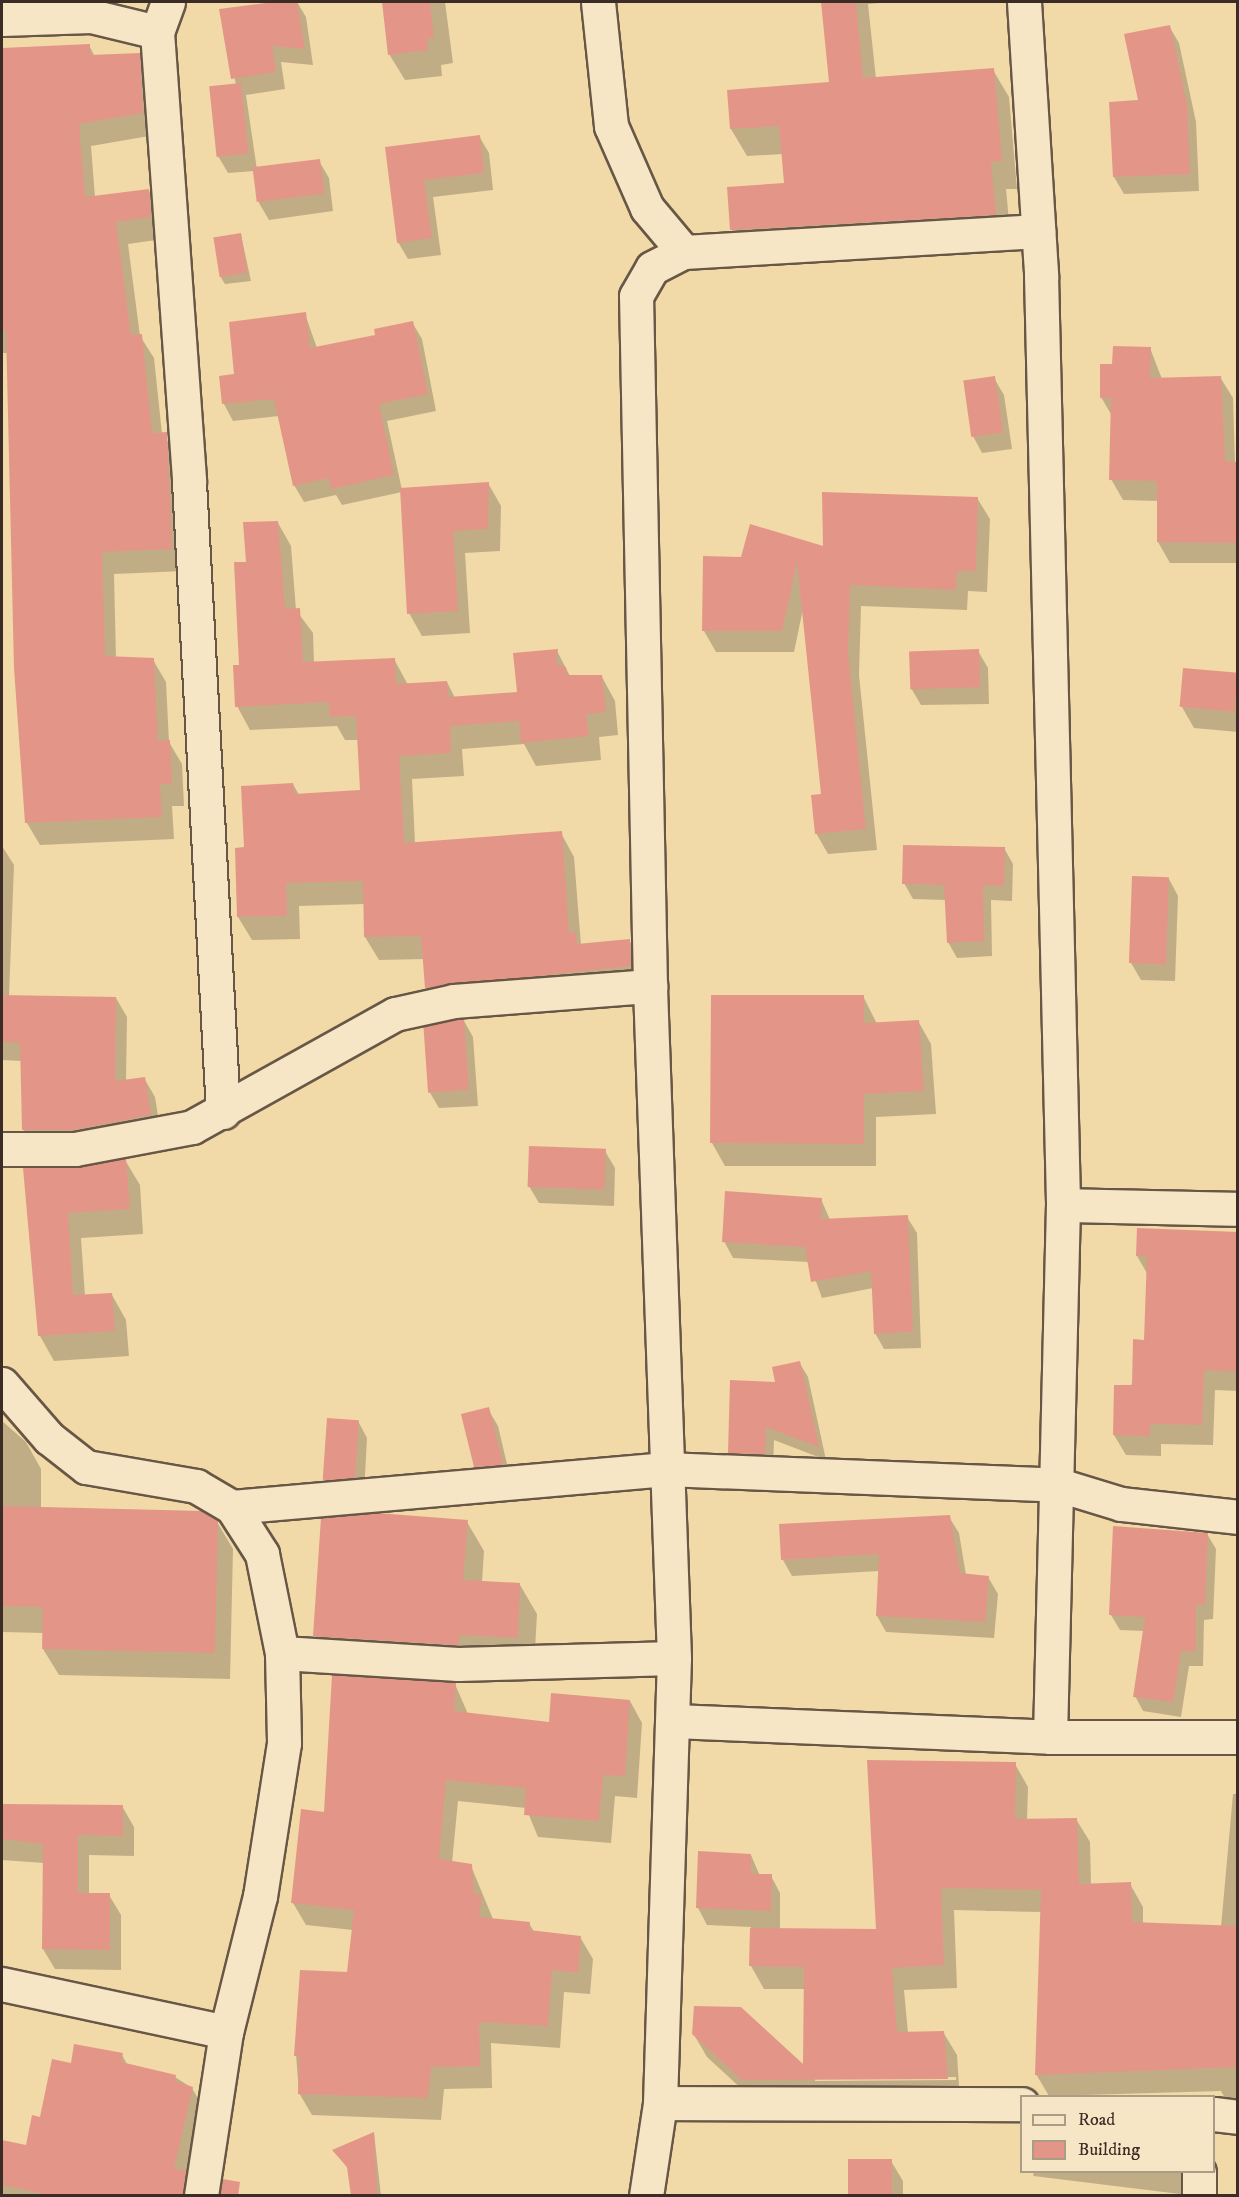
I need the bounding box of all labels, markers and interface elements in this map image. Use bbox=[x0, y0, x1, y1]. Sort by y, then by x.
legend bbox=[1020, 2095, 1215, 2173]
text: Road bbox=[1078, 2109, 1115, 2131]
text: Building bbox=[1078, 2139, 1140, 2161]

